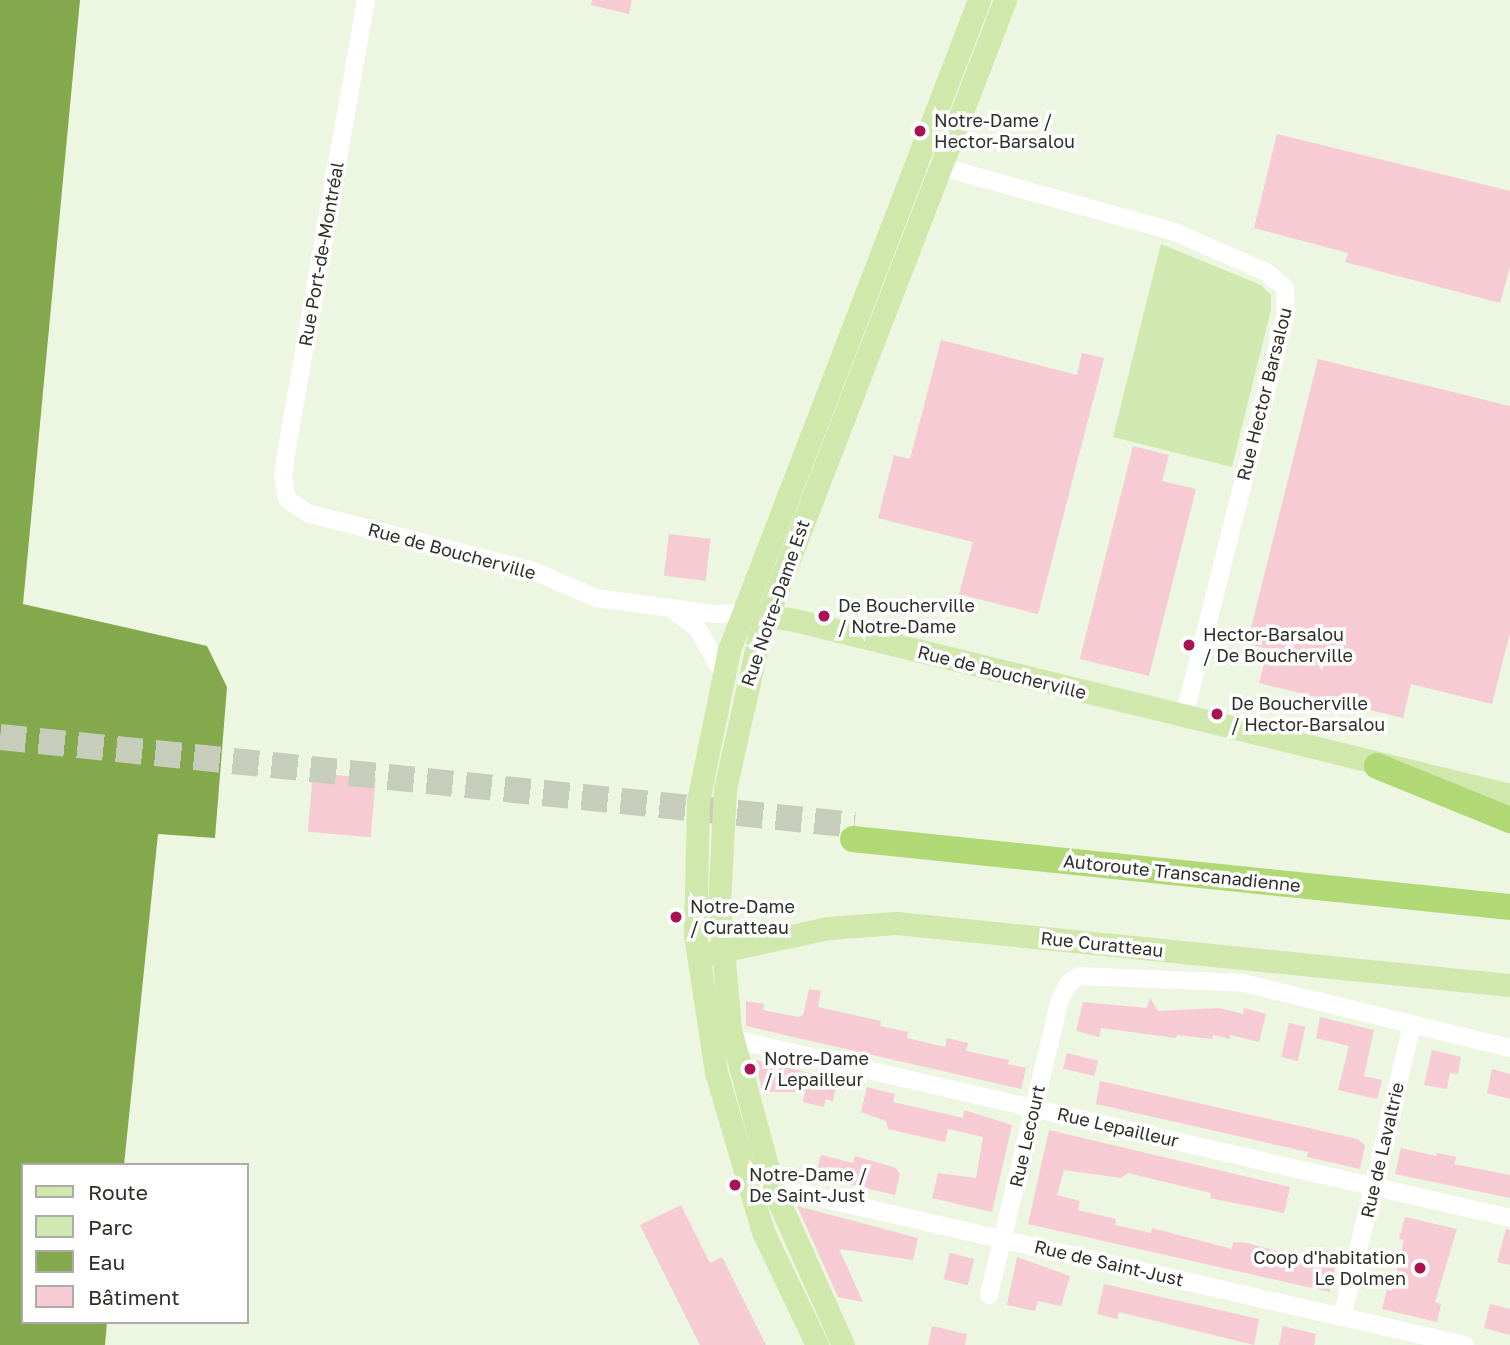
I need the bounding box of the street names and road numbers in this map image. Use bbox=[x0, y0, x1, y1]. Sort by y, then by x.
street label: Rue Port-de-Montréal bbox=[294, 160, 348, 348]
street label: Rue Hector Barsalou bbox=[1232, 305, 1296, 483]
street label: Rue Notre-Dame Est bbox=[736, 517, 814, 689]
street label: Rue de Boucherville bbox=[366, 518, 538, 584]
street label: Rue de Boucherville bbox=[915, 641, 1089, 703]
street label: Autoroute Transcanadienne bbox=[1062, 850, 1302, 896]
street label: Rue Curatteau bbox=[1040, 927, 1164, 961]
street label: Rue de Lavaltrie bbox=[1356, 1080, 1408, 1220]
street label: Rue Lecourt bbox=[1005, 1083, 1049, 1189]
street label: Rue Lepailleur bbox=[1055, 1103, 1181, 1151]
street label: Rue de Saint-Just bbox=[1032, 1235, 1186, 1291]

